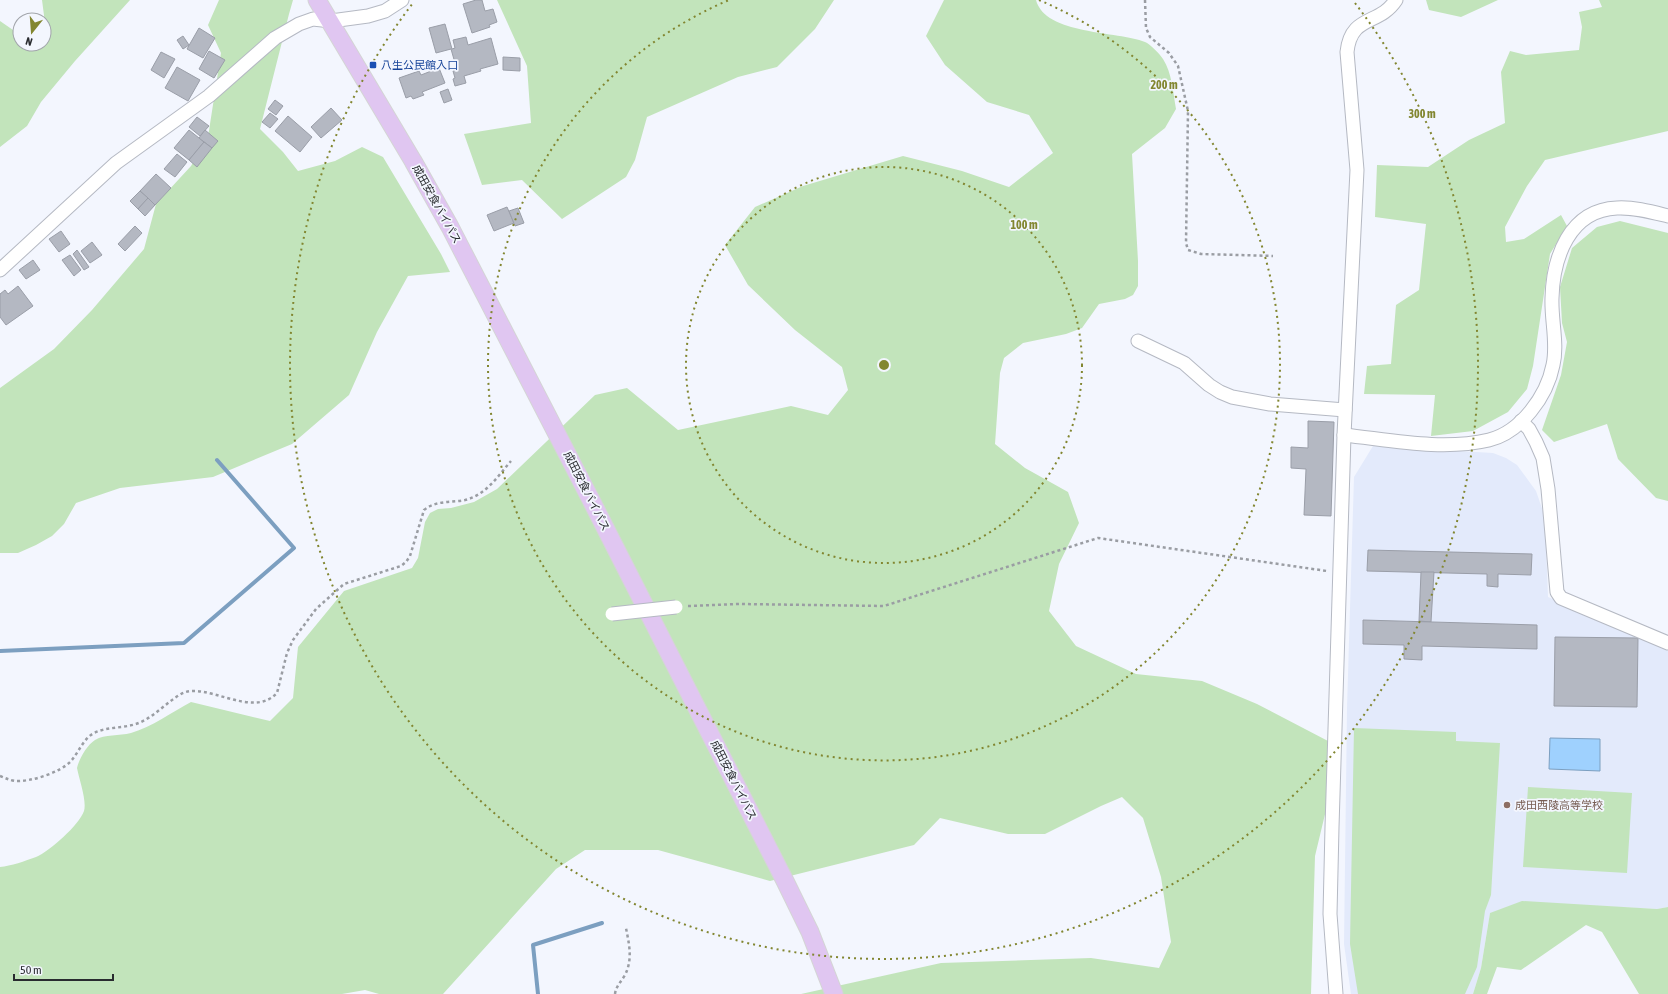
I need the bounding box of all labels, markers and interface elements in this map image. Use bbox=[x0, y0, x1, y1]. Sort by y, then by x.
north arrow bbox=[12, 12, 52, 52]
text: N bbox=[24, 35, 34, 48]
place label: 八生公民館入口 bbox=[381, 59, 458, 71]
marker: 八生公民館入口 bbox=[368, 60, 378, 70]
text: 200 m bbox=[1150, 78, 1178, 92]
text: 300 m bbox=[1408, 107, 1436, 121]
street label: 成田安食バイパス bbox=[410, 163, 464, 245]
text: 100 m bbox=[1010, 218, 1038, 232]
centre of rings bbox=[877, 358, 891, 372]
street label: 成田安食バイパス bbox=[562, 449, 612, 533]
street label: 成田安食バイパス bbox=[709, 738, 759, 822]
place label: 成田西陵高等学校 bbox=[1515, 799, 1603, 811]
marker: 成田西陵高等学校 bbox=[1502, 800, 1512, 810]
scale bar bbox=[14, 956, 113, 982]
text: 50 m bbox=[20, 963, 42, 977]

